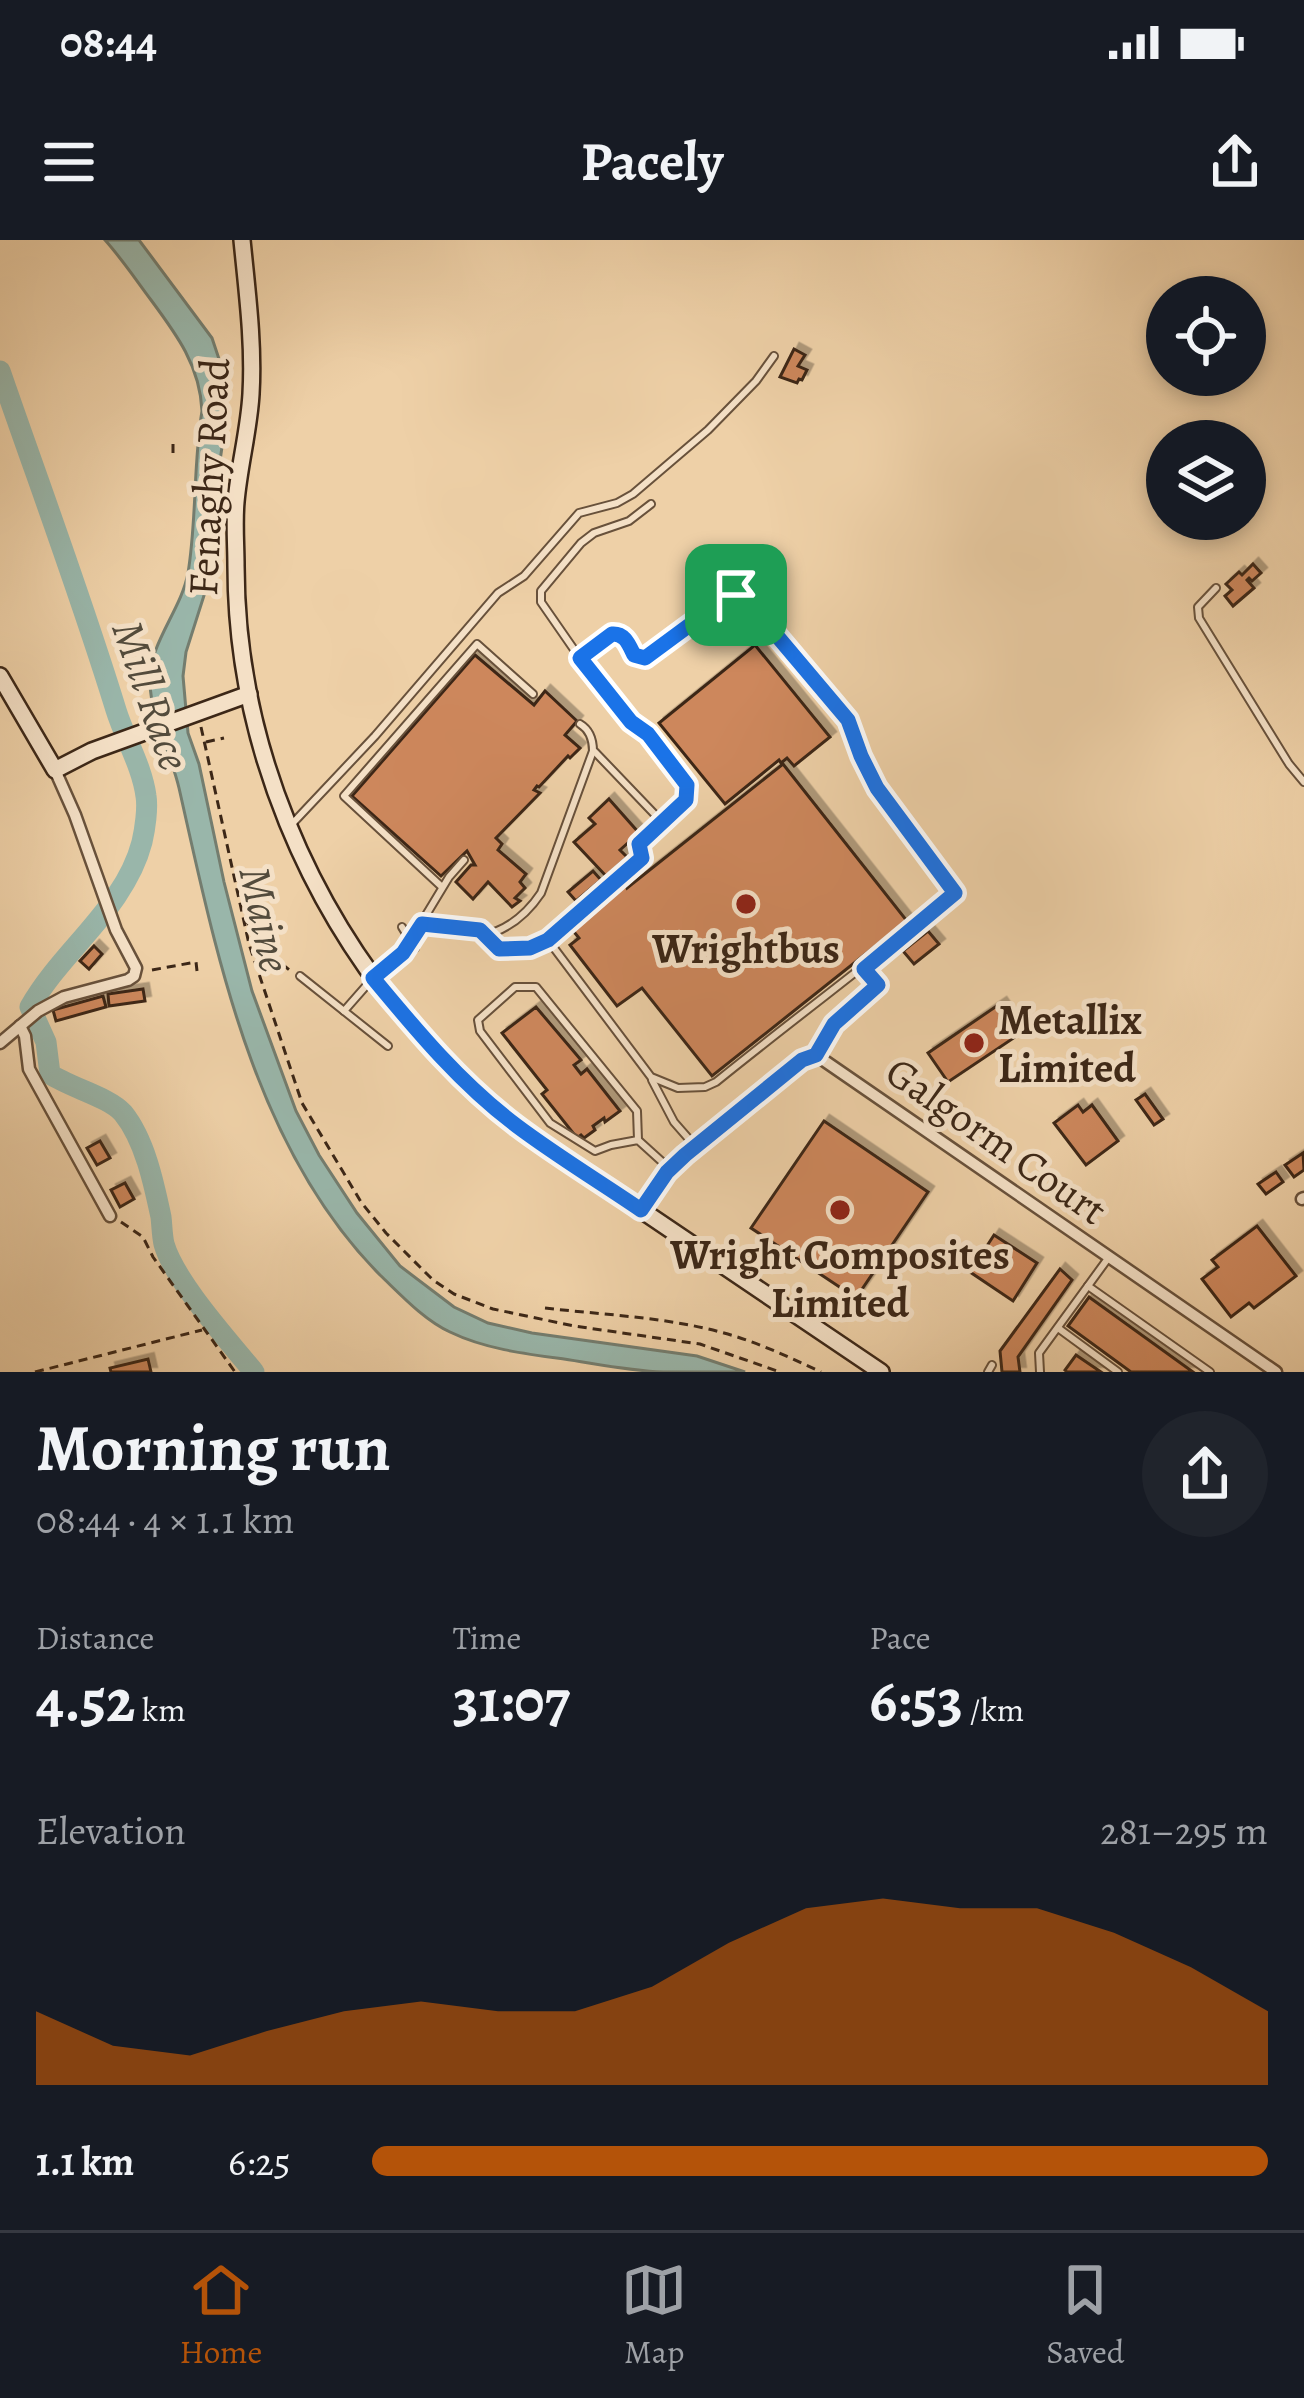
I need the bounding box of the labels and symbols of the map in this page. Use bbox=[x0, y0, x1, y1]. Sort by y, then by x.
street label: Fenaghy Road bbox=[174, 356, 243, 597]
pin bbox=[685, 544, 787, 646]
water label: Mill Race bbox=[97, 612, 206, 779]
water label: Maine bbox=[224, 861, 306, 978]
marker: Wrightbus bbox=[733, 891, 759, 917]
place label: Wrightbus bbox=[651, 920, 840, 977]
place label: Metallix Limited bbox=[998, 991, 1142, 1096]
marker: Metallix Limited bbox=[961, 1030, 987, 1056]
street label: Galgorm Court bbox=[875, 1043, 1119, 1238]
marker: Wright Composites Limited bbox=[827, 1197, 853, 1223]
place label: Wright Composites Limited bbox=[669, 1226, 1010, 1331]

